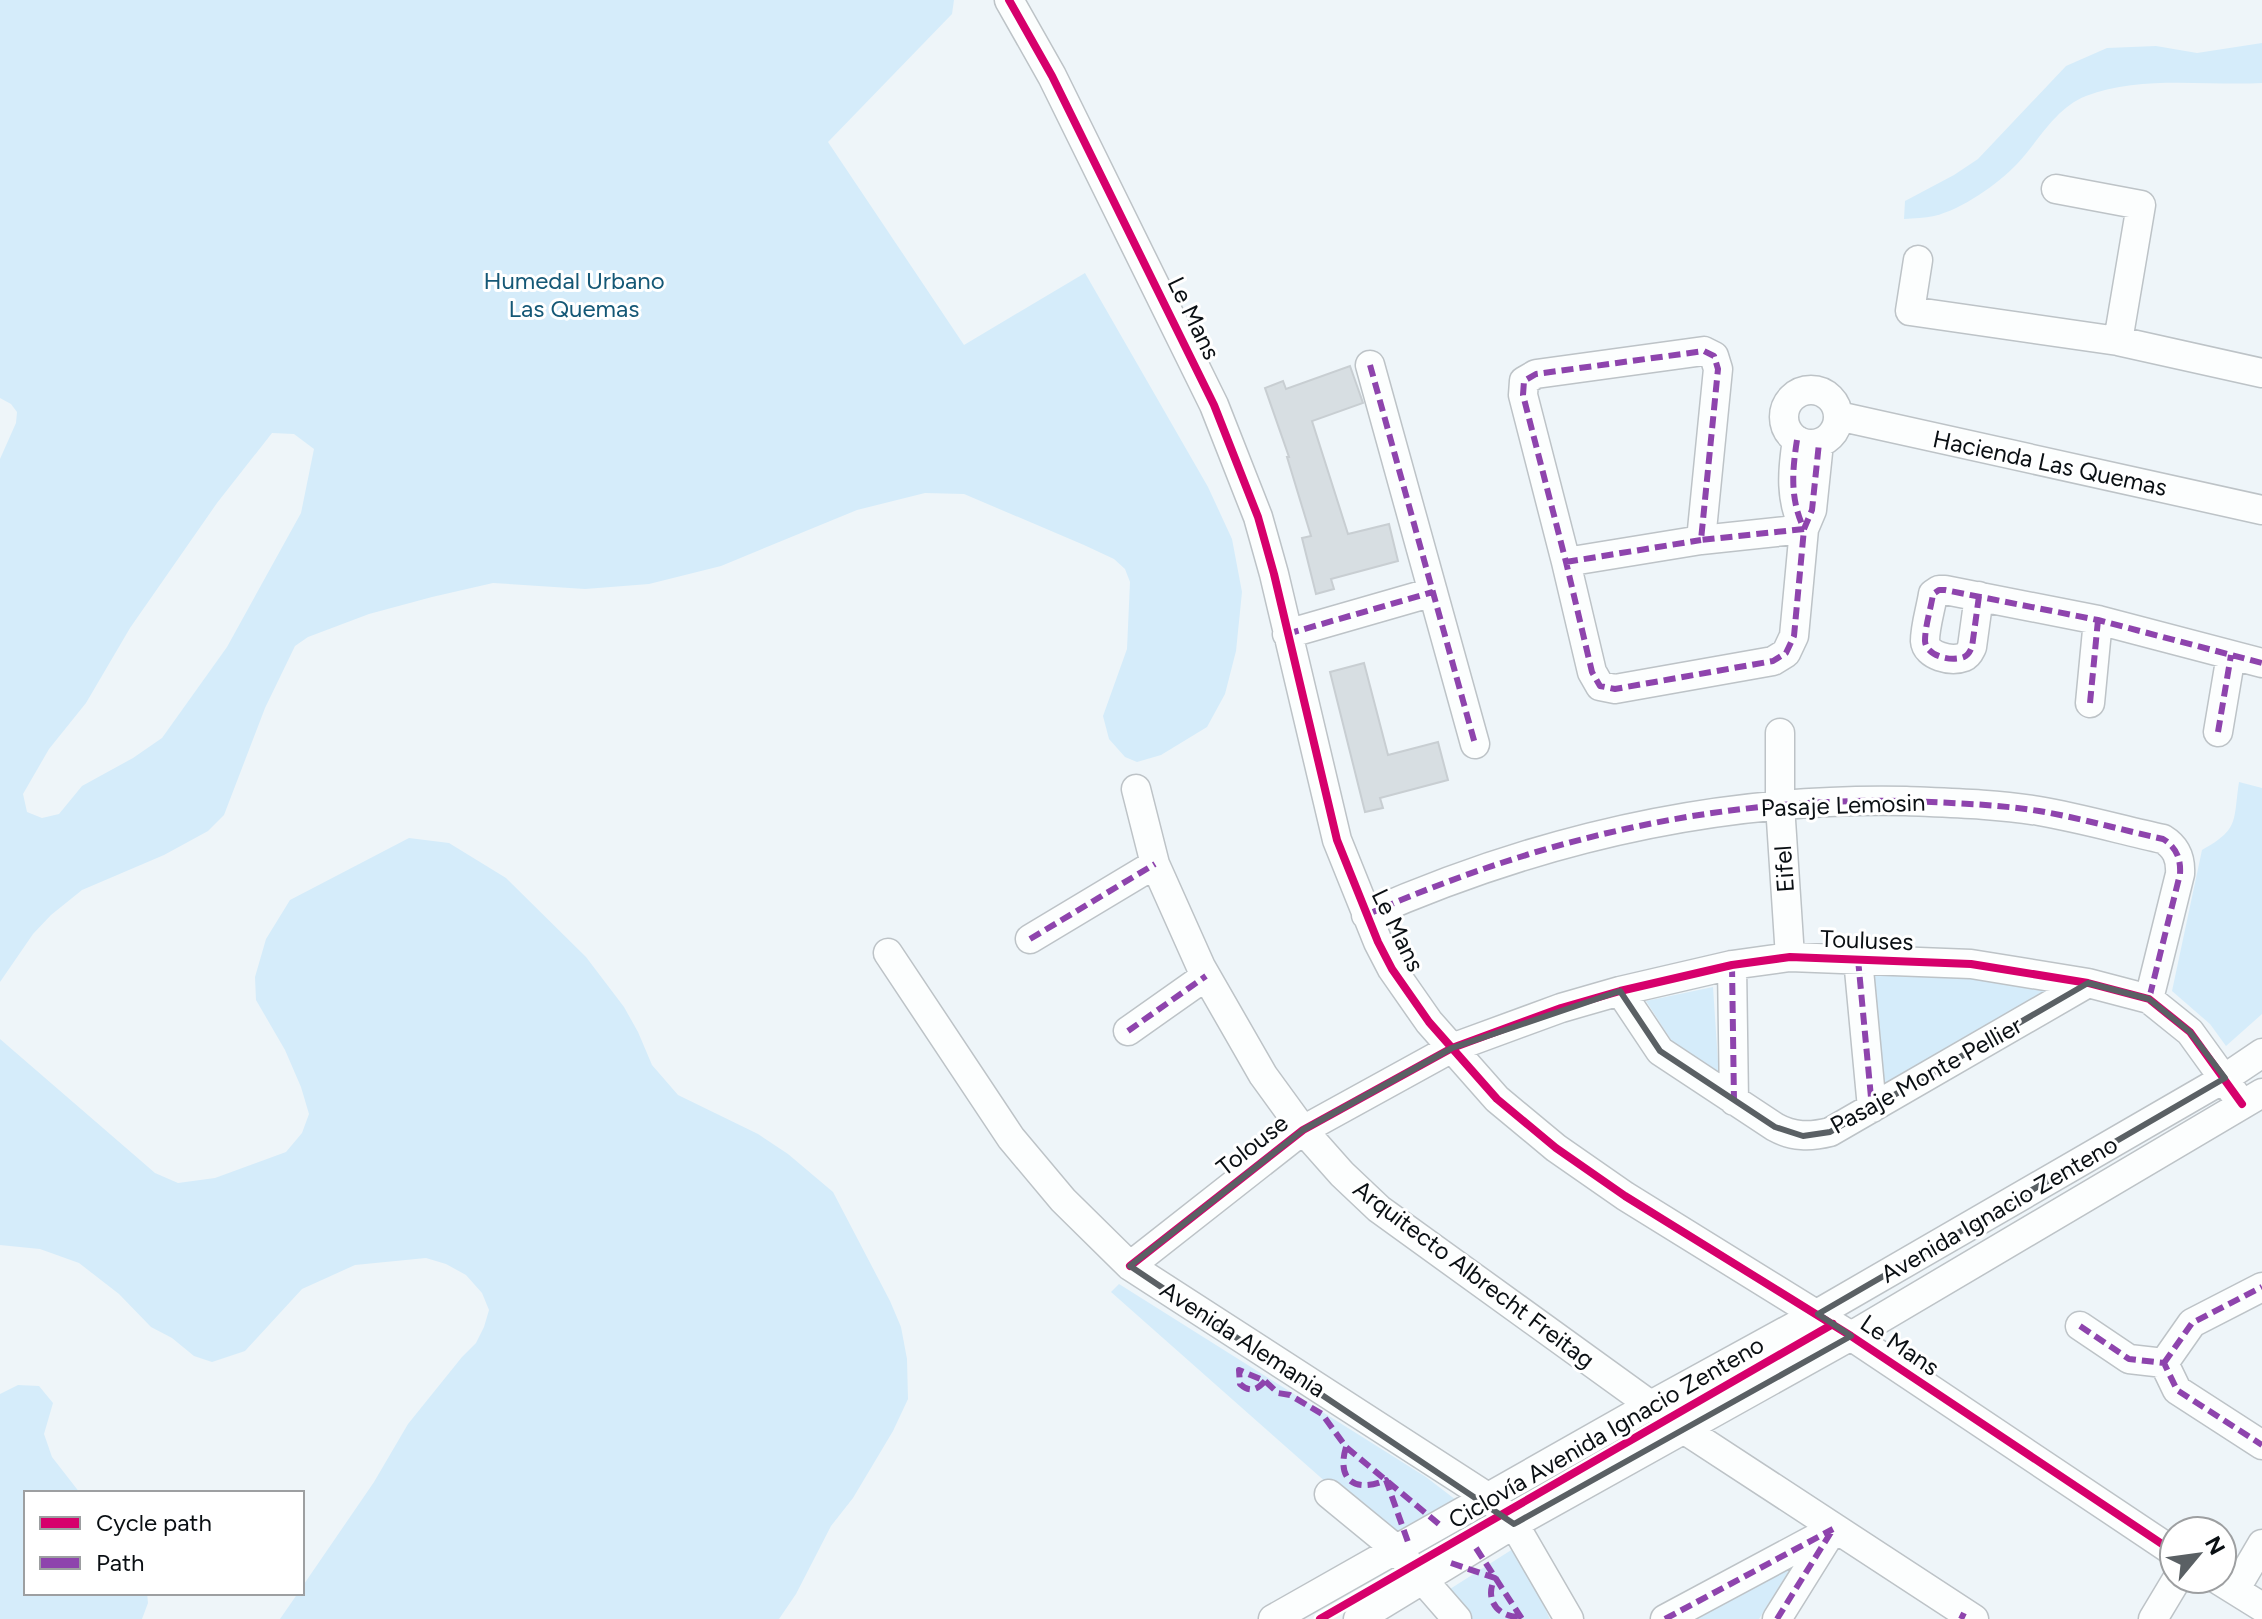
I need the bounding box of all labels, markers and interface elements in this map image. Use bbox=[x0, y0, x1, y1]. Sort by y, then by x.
park label: Humedal Urbano Las Quemas bbox=[483, 266, 665, 323]
street label: Le Mans bbox=[1162, 272, 1226, 364]
street label: Hacienda Las Quemas bbox=[1930, 424, 2170, 502]
street label: Pasaje Lemosin bbox=[1760, 788, 1926, 822]
street label: Eifel bbox=[1768, 845, 1800, 893]
street label: Le Mans bbox=[1366, 884, 1430, 976]
street label: Touluses bbox=[1820, 924, 1914, 956]
street label: Pasaje Monte Pellier bbox=[1825, 1010, 2027, 1140]
street label: Tolouse bbox=[1211, 1108, 1293, 1182]
street label: Avenida Ignacio Zenteno bbox=[1876, 1129, 2122, 1289]
street label: Arquitecto Albrecht Freitag bbox=[1348, 1174, 1600, 1374]
street label: Avenida Alemania bbox=[1155, 1275, 1331, 1403]
street label: Le Mans bbox=[1855, 1308, 1945, 1382]
street label: Ciclovía Avenida Ignacio Zenteno bbox=[1443, 1330, 1769, 1534]
legend bbox=[24, 1491, 304, 1595]
text: Cycle path bbox=[96, 1508, 212, 1537]
north arrow bbox=[2158, 1515, 2238, 1595]
text: N bbox=[2199, 1532, 2231, 1560]
text: Path bbox=[96, 1548, 144, 1577]

